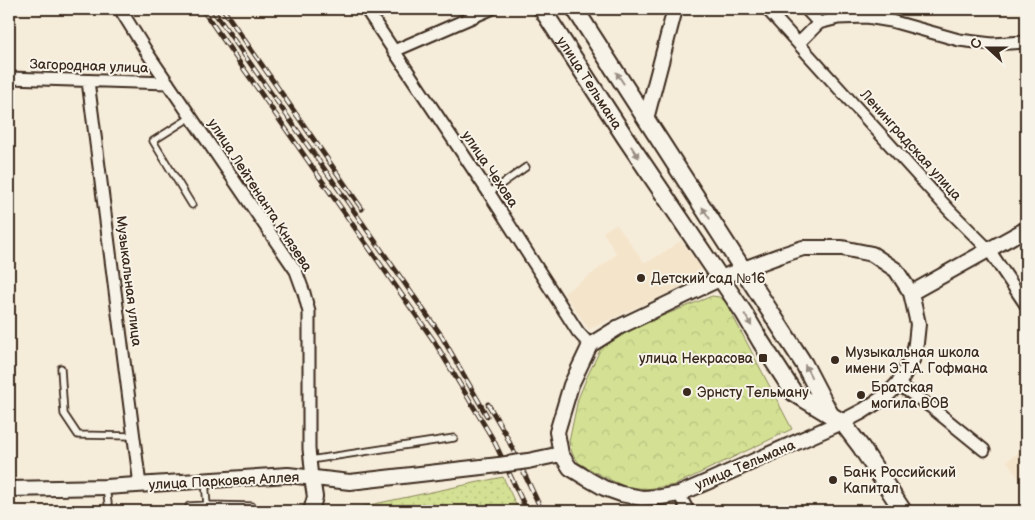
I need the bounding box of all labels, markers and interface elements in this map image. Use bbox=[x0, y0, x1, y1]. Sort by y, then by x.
north arrow bbox=[962, 22, 1012, 72]
street label: улица Тельмана bbox=[554, 33, 627, 133]
text: С bbox=[967, 36, 986, 51]
street label: Загородная улица bbox=[29, 55, 149, 77]
one-way arrow bbox=[615, 72, 624, 85]
street label: Ленинградская улица bbox=[856, 85, 966, 204]
street label: улица Лейтенанта Князева bbox=[204, 115, 316, 275]
street label: улица Чехова bbox=[458, 127, 522, 211]
one-way arrow bbox=[631, 145, 640, 159]
one-way arrow bbox=[701, 206, 711, 219]
street label: Музыкальная улица bbox=[113, 215, 146, 348]
place label: Детский сад №16 bbox=[651, 270, 766, 287]
marker: Детский сад №16 bbox=[635, 272, 647, 284]
one-way arrow bbox=[743, 313, 752, 327]
place label: Музыкальная школа имени Э.Т.А. Гофмана bbox=[845, 344, 989, 377]
place label: улица Некрасова bbox=[639, 350, 754, 367]
marker: улица Некрасова bbox=[757, 352, 769, 364]
marker: Музыкальная школа имени Э.Т.А. Гофмана bbox=[829, 354, 841, 366]
one-way arrow bbox=[804, 364, 812, 378]
place label: Братская могила ВОВ bbox=[871, 379, 949, 412]
place label: Эрнсту Тельману bbox=[697, 384, 809, 401]
marker: Эрнсту Тельману bbox=[681, 386, 693, 398]
marker: Братская могила ВОВ bbox=[855, 389, 867, 401]
street label: улица Тельмана bbox=[692, 436, 798, 494]
place label: Банк Российский Капитал bbox=[843, 464, 956, 497]
street label: улица Парковая Аллея bbox=[148, 469, 300, 493]
marker: Банк Российский Капитал bbox=[827, 474, 839, 486]

